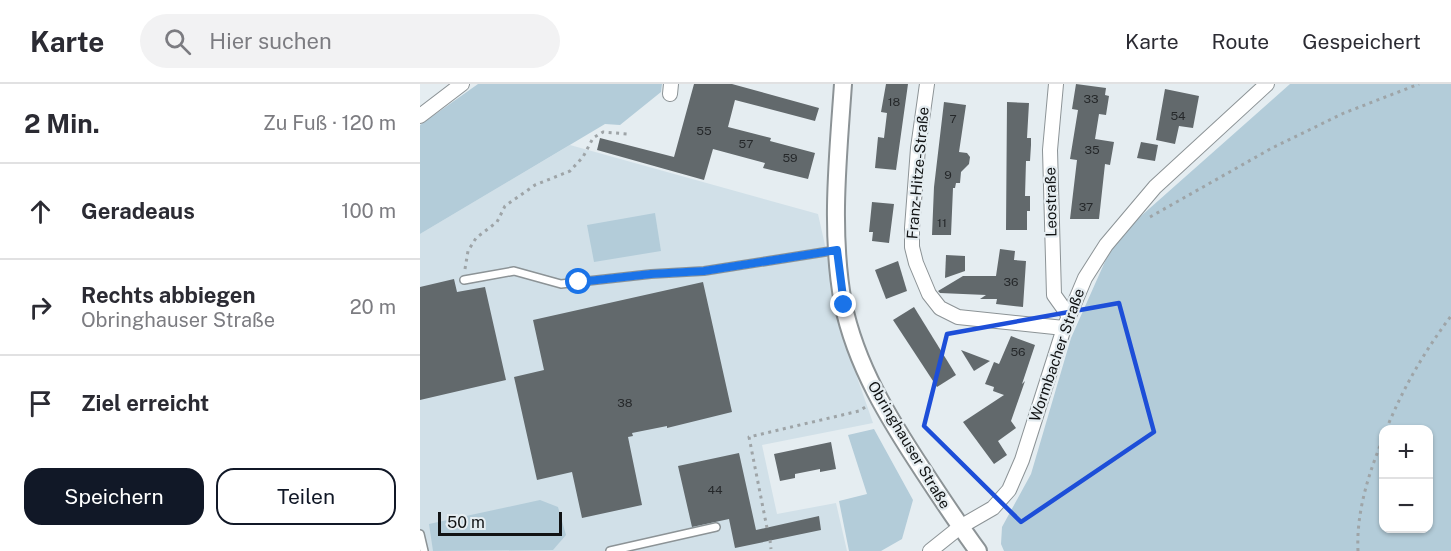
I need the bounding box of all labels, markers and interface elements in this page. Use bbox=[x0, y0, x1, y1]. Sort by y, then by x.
search box bbox=[140, 14, 560, 68]
text: Karte bbox=[30, 25, 104, 58]
icon: search bbox=[161, 25, 194, 58]
text: Hier suchen bbox=[209, 28, 332, 54]
text: Karte bbox=[1125, 29, 1179, 54]
text: Route bbox=[1212, 29, 1269, 54]
text: Gespeichert bbox=[1302, 29, 1421, 54]
house number: 33 bbox=[1083, 92, 1099, 106]
house number: 18 bbox=[888, 95, 901, 109]
street label: Franz-Hitze-Straße bbox=[903, 106, 932, 240]
text: 2 Min. bbox=[24, 108, 100, 139]
house number: 54 bbox=[1170, 109, 1186, 123]
text: Zu Fuß · 120 m bbox=[263, 111, 396, 135]
house number: 7 bbox=[949, 112, 957, 126]
house number: 55 bbox=[696, 124, 712, 138]
house number: 57 bbox=[739, 137, 753, 151]
house number: 35 bbox=[1084, 143, 1100, 157]
house number: 59 bbox=[782, 151, 798, 165]
street label: Leostraße bbox=[1041, 167, 1060, 237]
house number: 9 bbox=[944, 168, 952, 182]
icon: ahead bbox=[24, 195, 57, 228]
text: Geradeaus bbox=[81, 198, 195, 224]
text: 100 m bbox=[341, 199, 396, 223]
house number: 37 bbox=[1079, 200, 1093, 214]
house number: 11 bbox=[937, 216, 947, 230]
route start bbox=[565, 268, 591, 294]
house number: 36 bbox=[1004, 275, 1018, 289]
text: Rechts abbiegen bbox=[81, 282, 256, 308]
street label: Wormbacher Straße bbox=[1026, 286, 1087, 424]
icon: right bbox=[24, 291, 57, 324]
route end bbox=[830, 291, 856, 317]
text: 20 m bbox=[350, 295, 396, 319]
text: Obringhauser Straße bbox=[81, 308, 275, 332]
house number: 56 bbox=[1010, 345, 1026, 359]
street label: Obringhauser Straße bbox=[865, 378, 954, 512]
icon: arrive bbox=[24, 387, 57, 420]
text: Ziel erreicht bbox=[81, 390, 209, 416]
house number: 38 bbox=[617, 396, 633, 410]
map controls bbox=[1379, 425, 1433, 533]
button: + bbox=[1379, 425, 1433, 479]
button: Speichern bbox=[24, 468, 204, 525]
button: Teilen bbox=[216, 468, 396, 525]
button: − bbox=[1379, 479, 1433, 533]
house number: 44 bbox=[707, 483, 723, 497]
scale bar bbox=[438, 509, 562, 536]
text: 50 m bbox=[447, 513, 485, 532]

